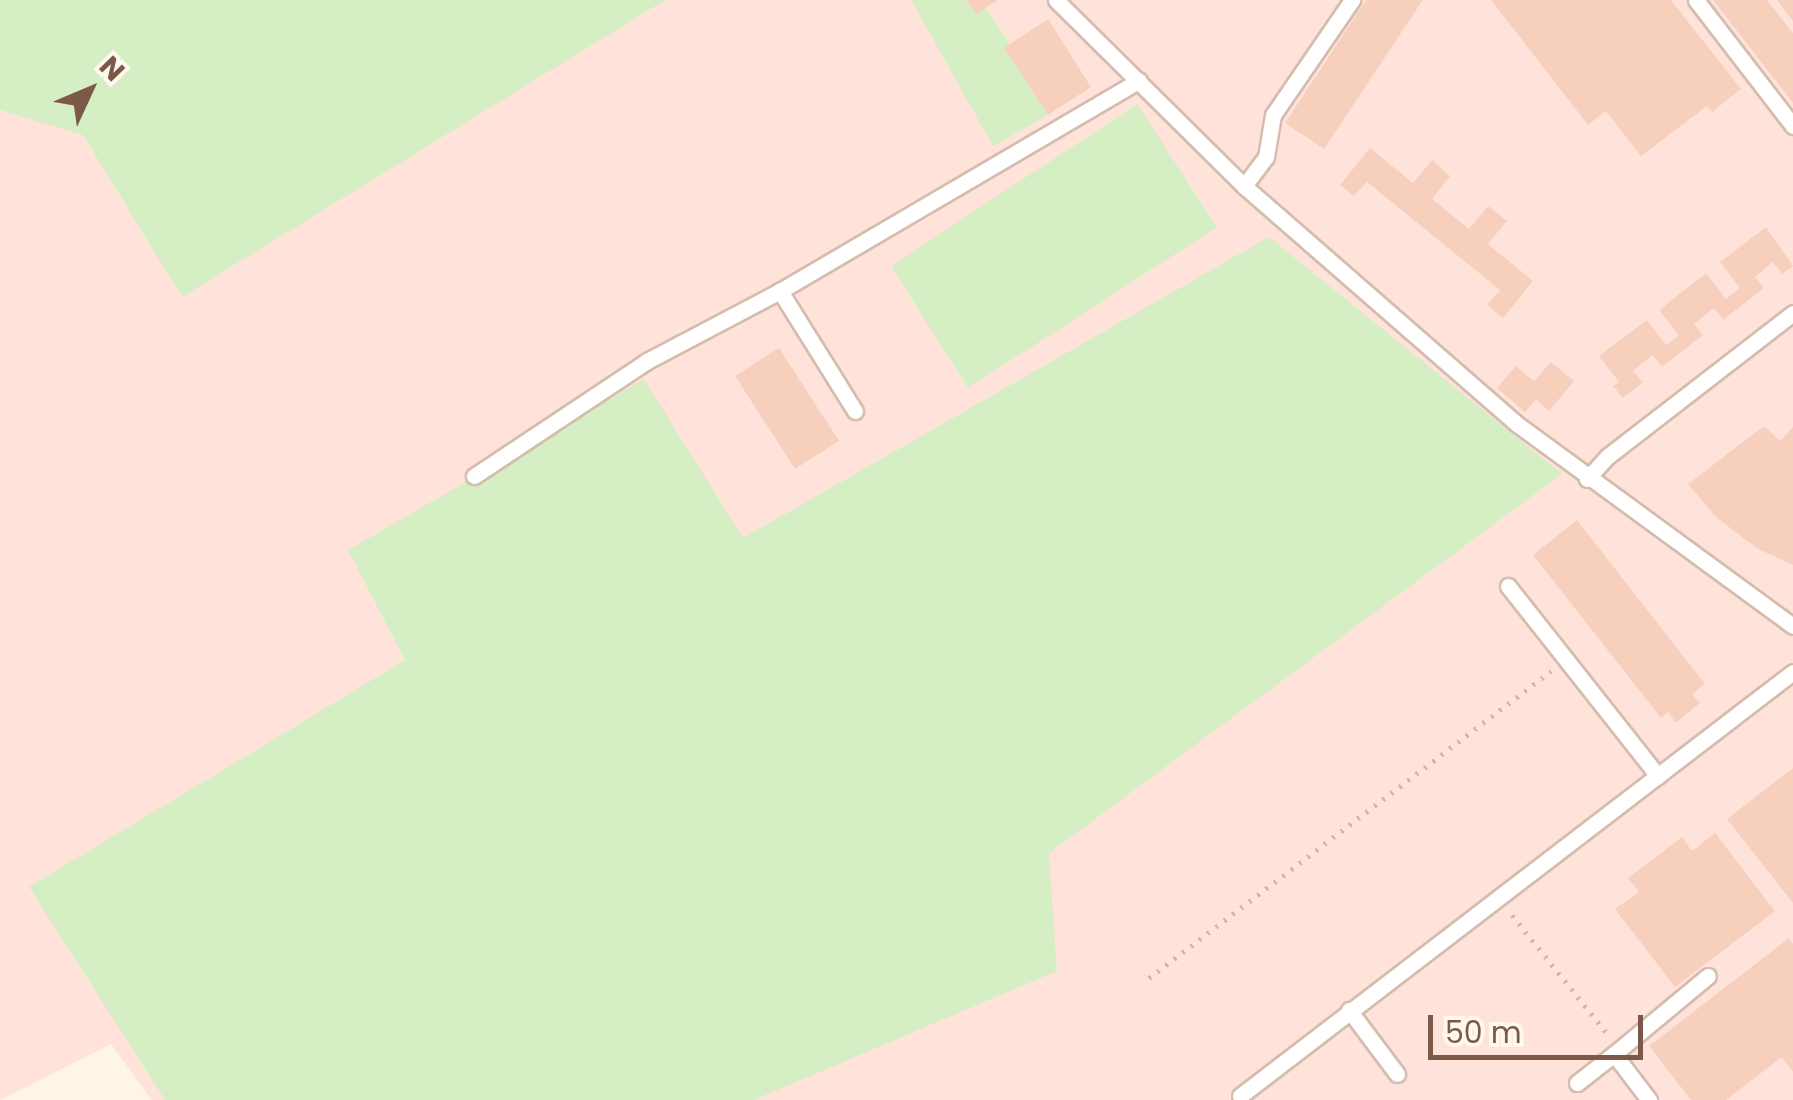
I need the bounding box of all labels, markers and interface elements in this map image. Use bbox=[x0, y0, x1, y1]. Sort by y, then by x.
north arrow bbox=[40, 40, 140, 140]
text: N bbox=[91, 48, 133, 90]
scale bar bbox=[1433, 995, 1648, 1057]
text: 50 m bbox=[1445, 1011, 1522, 1054]

